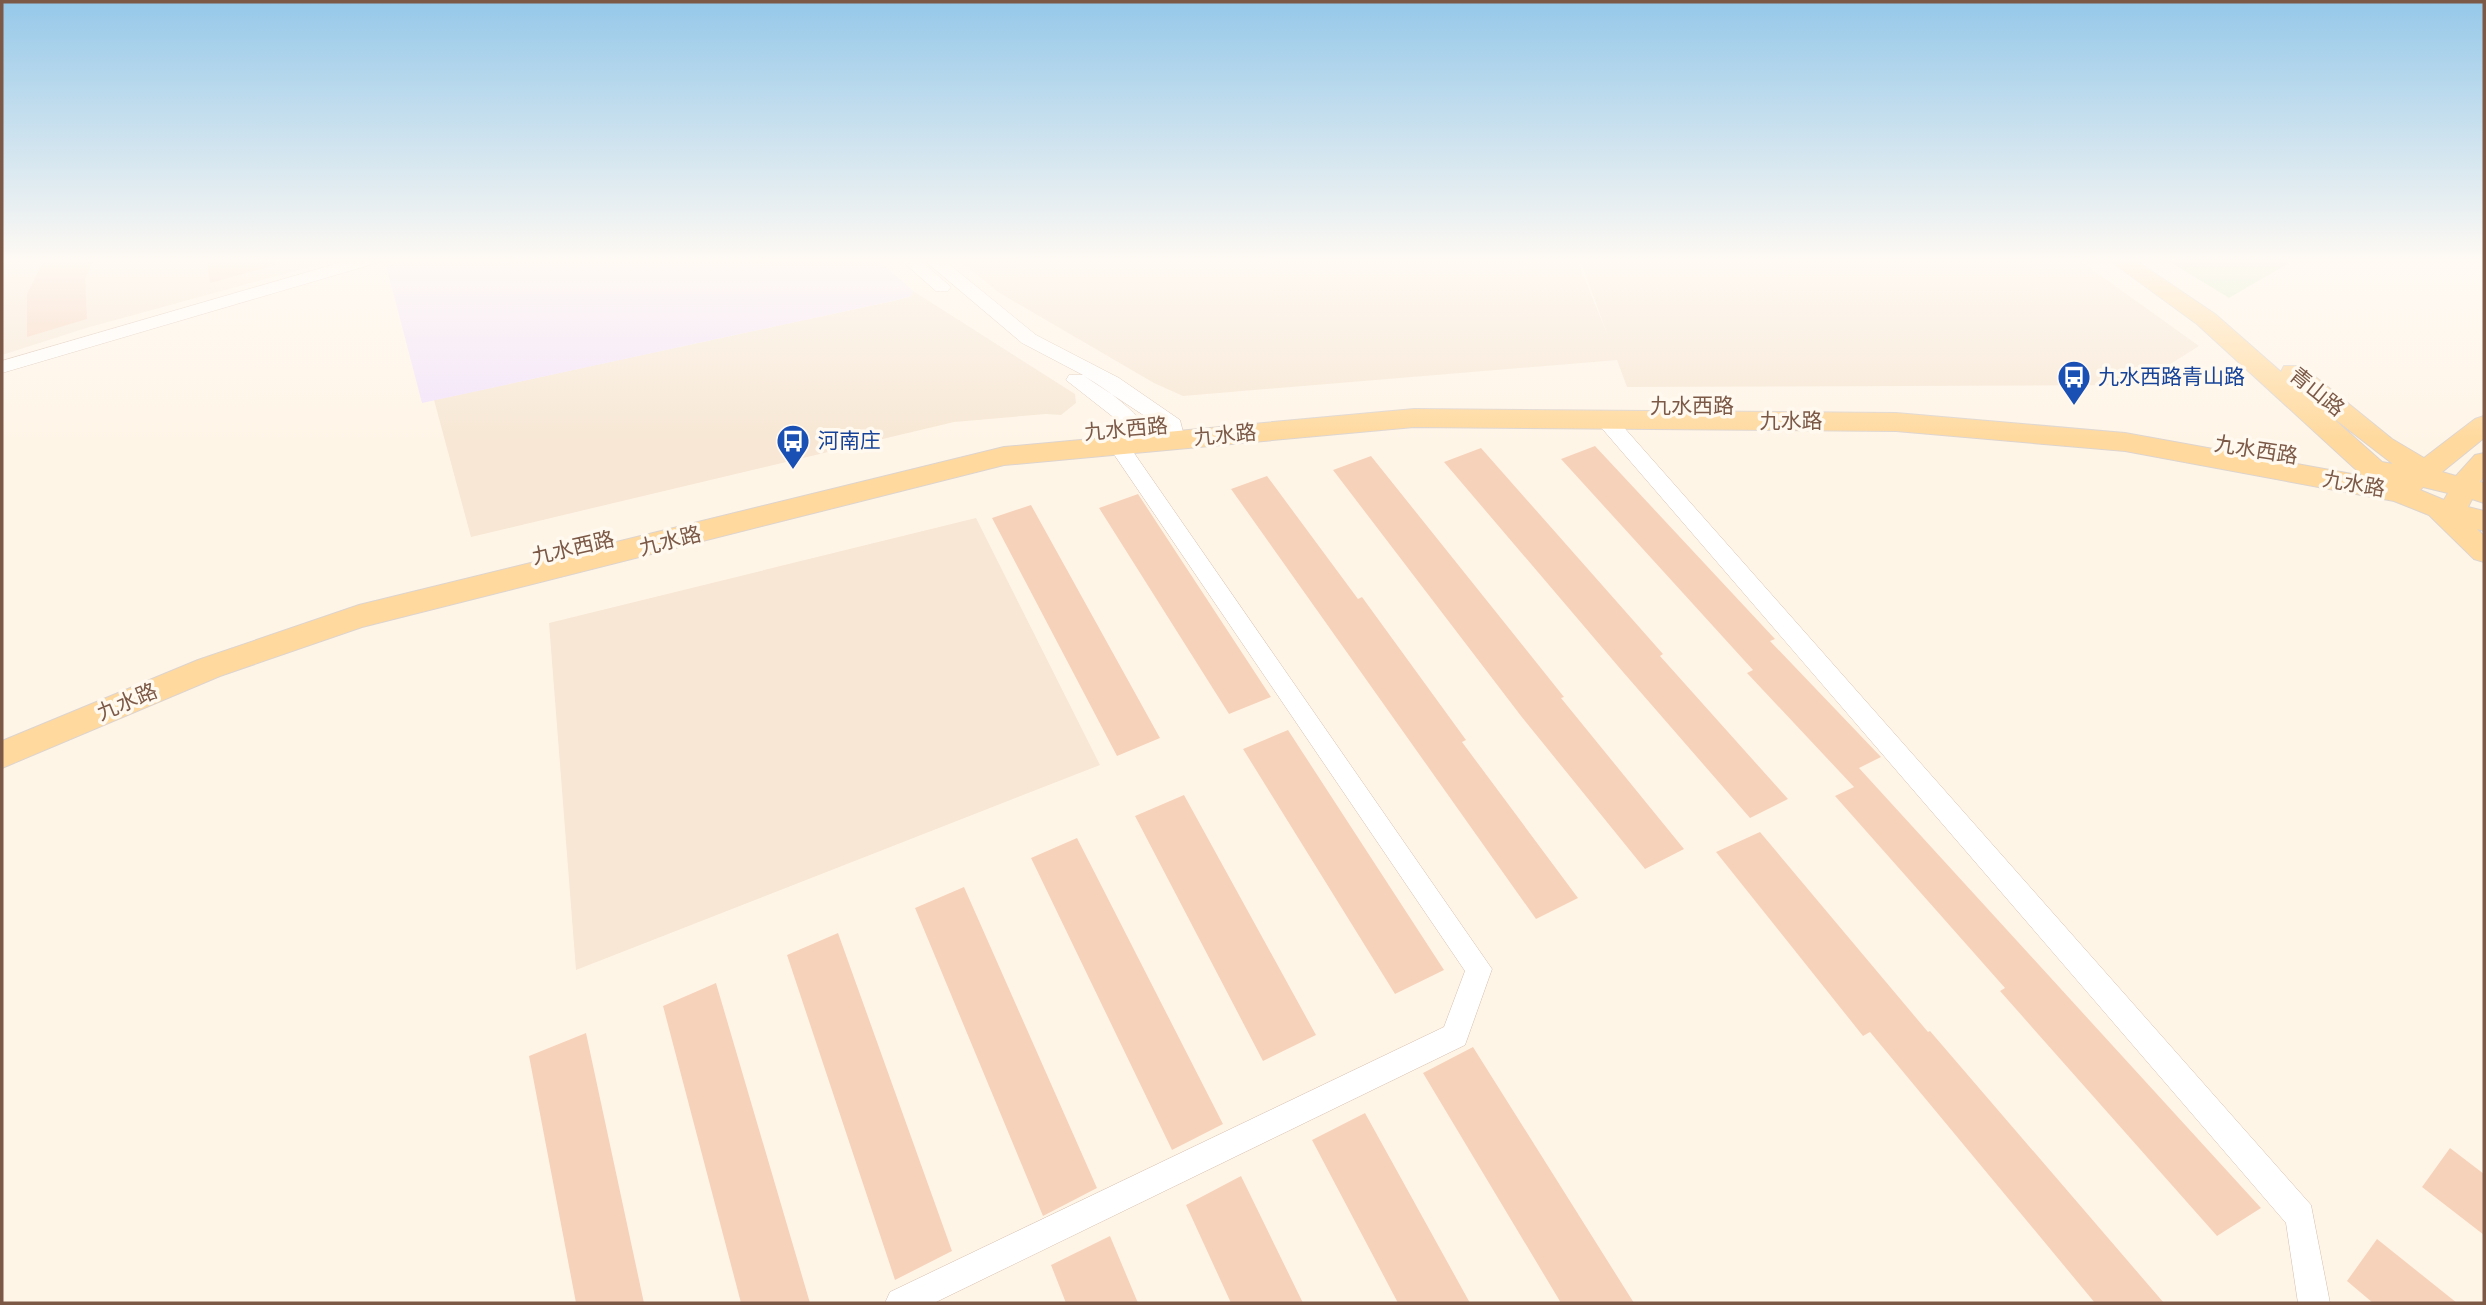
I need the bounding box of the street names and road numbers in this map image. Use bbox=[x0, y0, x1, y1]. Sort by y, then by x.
street label: 青山路 bbox=[2284, 362, 2350, 422]
street label: 九水西路 bbox=[1650, 393, 1734, 419]
street label: 九水路 bbox=[1760, 408, 1823, 434]
street label: 九水西路 bbox=[1083, 412, 1169, 446]
street label: 九水路 bbox=[1192, 419, 1258, 451]
street label: 九水西路 bbox=[2212, 431, 2300, 469]
street label: 九水路 bbox=[2321, 466, 2387, 502]
street label: 九水路 bbox=[636, 521, 704, 561]
street label: 九水西路 bbox=[529, 526, 617, 570]
street label: 九水路 bbox=[93, 678, 161, 726]

